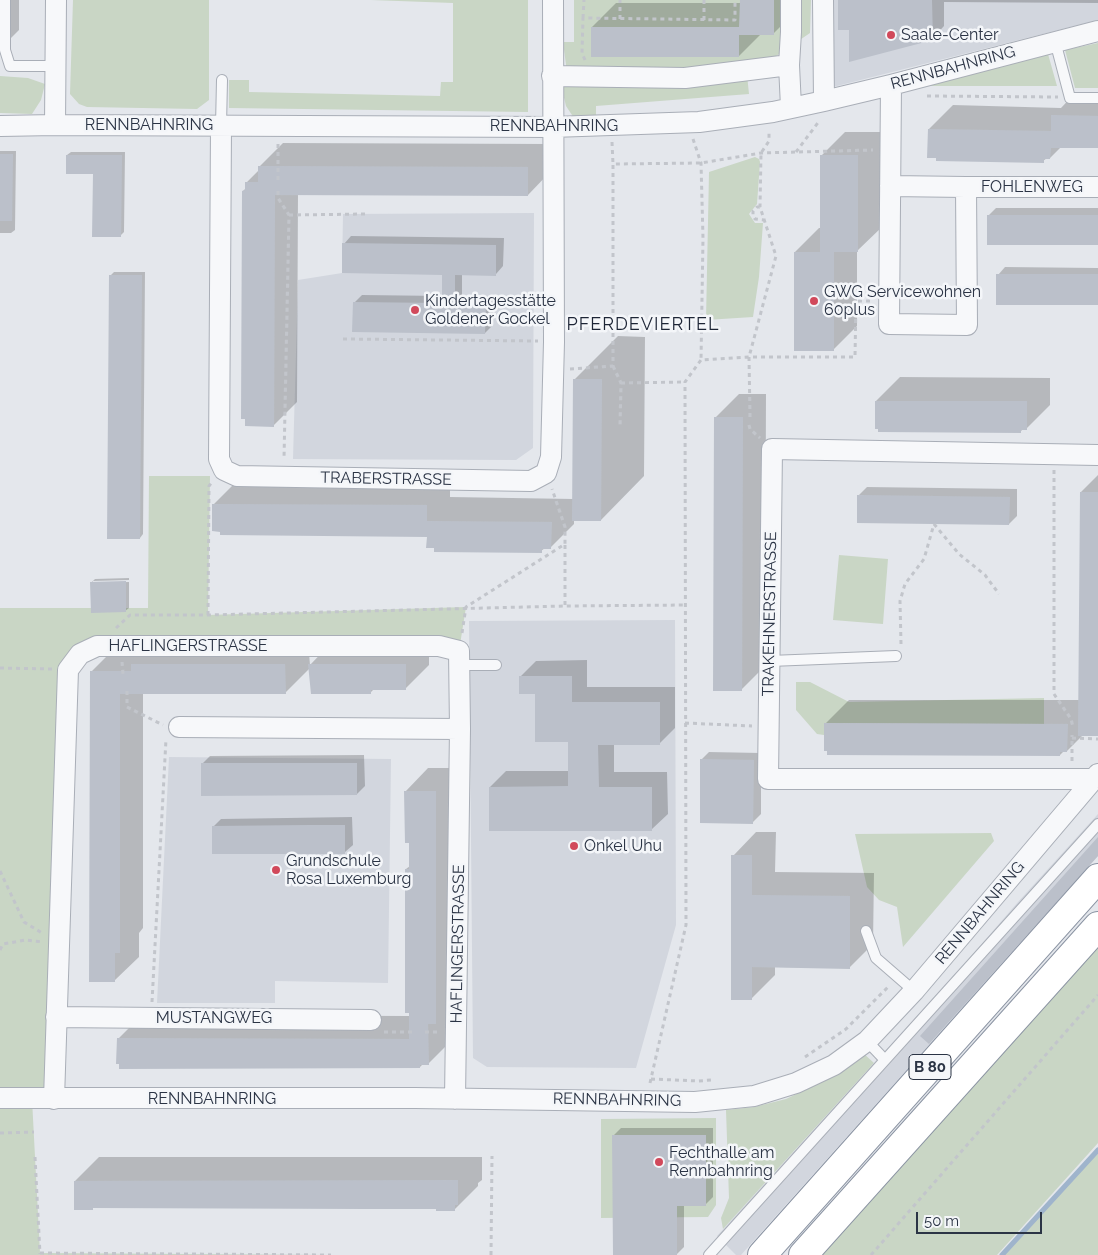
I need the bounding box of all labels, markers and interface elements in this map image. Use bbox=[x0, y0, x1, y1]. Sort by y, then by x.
place label: Saale-Center bbox=[901, 25, 998, 45]
marker: Saale-Center bbox=[885, 29, 897, 41]
street label: RENNBAHNRING bbox=[888, 42, 1018, 94]
street label: RENNBAHNRING bbox=[85, 115, 213, 135]
street label: RENNBAHNRING bbox=[490, 116, 618, 136]
street label: FOHLENWEG bbox=[981, 177, 1083, 197]
place label: GWG Servicewohnen 60plus bbox=[824, 282, 981, 320]
place label: Kindertagesstätte Goldener Gockel bbox=[425, 291, 556, 329]
marker: GWG Servicewohnen 60plus bbox=[808, 295, 820, 307]
marker: Kindertagesstätte Goldener Gockel bbox=[409, 304, 421, 316]
district label: PFERDEVIERTEL bbox=[565, 314, 721, 336]
street label: TRABERSTRASSE bbox=[320, 468, 452, 490]
street label: TRAKEHNERSTRASSE bbox=[759, 531, 781, 697]
street label: HAFLINGERSTRASSE bbox=[108, 636, 268, 656]
place label: Onkel Uhu bbox=[584, 836, 662, 856]
marker: Onkel Uhu bbox=[568, 840, 580, 852]
place label: Grundschule Rosa Luxemburg bbox=[286, 851, 411, 889]
street label: RENNBAHNRING bbox=[931, 858, 1029, 968]
marker: Grundschule Rosa Luxemburg bbox=[270, 864, 282, 876]
street label: HAFLINGERSTRASSE bbox=[447, 864, 469, 1024]
street label: MUSTANGWEG bbox=[156, 1008, 272, 1028]
road number: B 80 bbox=[909, 1054, 951, 1080]
street label: RENNBAHNRING bbox=[148, 1089, 276, 1109]
street label: RENNBAHNRING bbox=[553, 1089, 681, 1111]
place label: Fechthalle am Rennbahnring bbox=[669, 1143, 774, 1181]
marker: Fechthalle am Rennbahnring bbox=[653, 1156, 665, 1168]
scale bar bbox=[918, 1202, 1044, 1234]
text: 50 m bbox=[924, 1212, 959, 1230]

